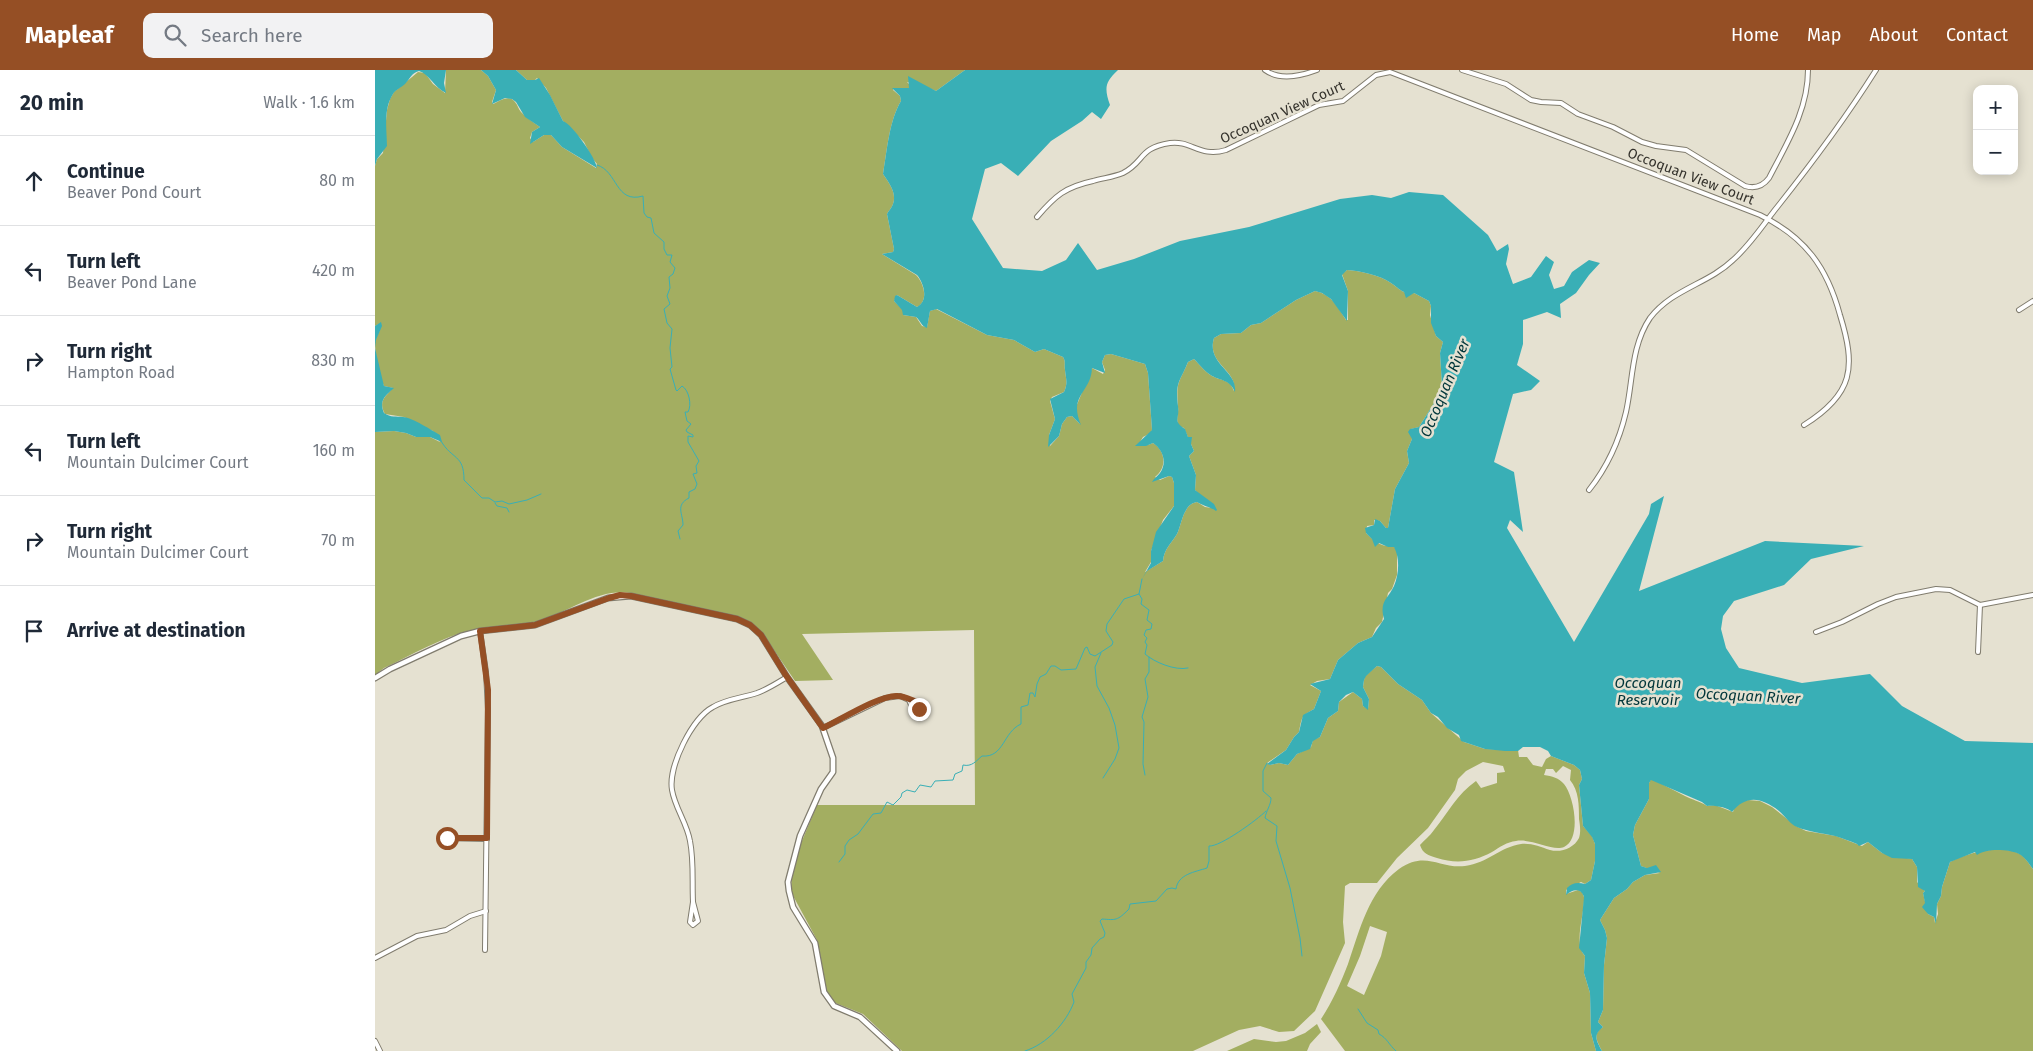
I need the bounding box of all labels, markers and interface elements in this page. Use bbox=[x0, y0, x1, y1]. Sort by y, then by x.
search box bbox=[143, 13, 493, 58]
text: Mapleaf bbox=[25, 21, 113, 49]
icon: search bbox=[161, 21, 189, 49]
text: Search here bbox=[201, 24, 303, 47]
text: Home bbox=[1731, 24, 1779, 46]
text: Map bbox=[1807, 24, 1841, 46]
text: About bbox=[1869, 24, 1918, 46]
text: Contact bbox=[1946, 24, 2008, 46]
street label: Occoquan View Court bbox=[1217, 77, 1348, 148]
map controls bbox=[1973, 85, 2018, 175]
button: + bbox=[1973, 85, 2018, 130]
text: 20 min bbox=[20, 90, 84, 116]
text: Walk · 1.6 km bbox=[263, 93, 355, 112]
button: − bbox=[1973, 130, 2018, 175]
street label: Occoquan View Court bbox=[1625, 144, 1757, 209]
text: Continue bbox=[67, 160, 145, 183]
icon: ahead bbox=[20, 167, 48, 195]
text: 80 m bbox=[319, 171, 355, 190]
text: Beaver Pond Court bbox=[67, 183, 201, 202]
text: Turn left bbox=[67, 250, 141, 273]
icon: left bbox=[20, 257, 48, 285]
text: 420 m bbox=[312, 261, 355, 280]
text: Beaver Pond Lane bbox=[67, 273, 197, 292]
water label: Occoquan River bbox=[1416, 335, 1474, 440]
text: Turn right bbox=[67, 340, 152, 363]
icon: right bbox=[20, 347, 48, 375]
text: 830 m bbox=[311, 351, 355, 370]
text: Hampton Road bbox=[67, 363, 175, 382]
text: Turn left bbox=[67, 430, 141, 453]
icon: left bbox=[20, 437, 48, 465]
text: 160 m bbox=[313, 441, 355, 460]
text: Mountain Dulcimer Court bbox=[67, 453, 248, 472]
text: Turn right bbox=[67, 520, 152, 543]
icon: right bbox=[20, 527, 48, 555]
text: 70 m bbox=[321, 531, 355, 550]
text: Mountain Dulcimer Court bbox=[67, 543, 248, 562]
icon: arrive bbox=[20, 617, 48, 645]
text: Arrive at destination bbox=[67, 619, 246, 642]
water label: Occoquan Reservoir bbox=[1614, 674, 1682, 709]
water label: Occoquan River bbox=[1695, 684, 1802, 708]
route end bbox=[908, 698, 931, 721]
route start bbox=[436, 827, 459, 850]

